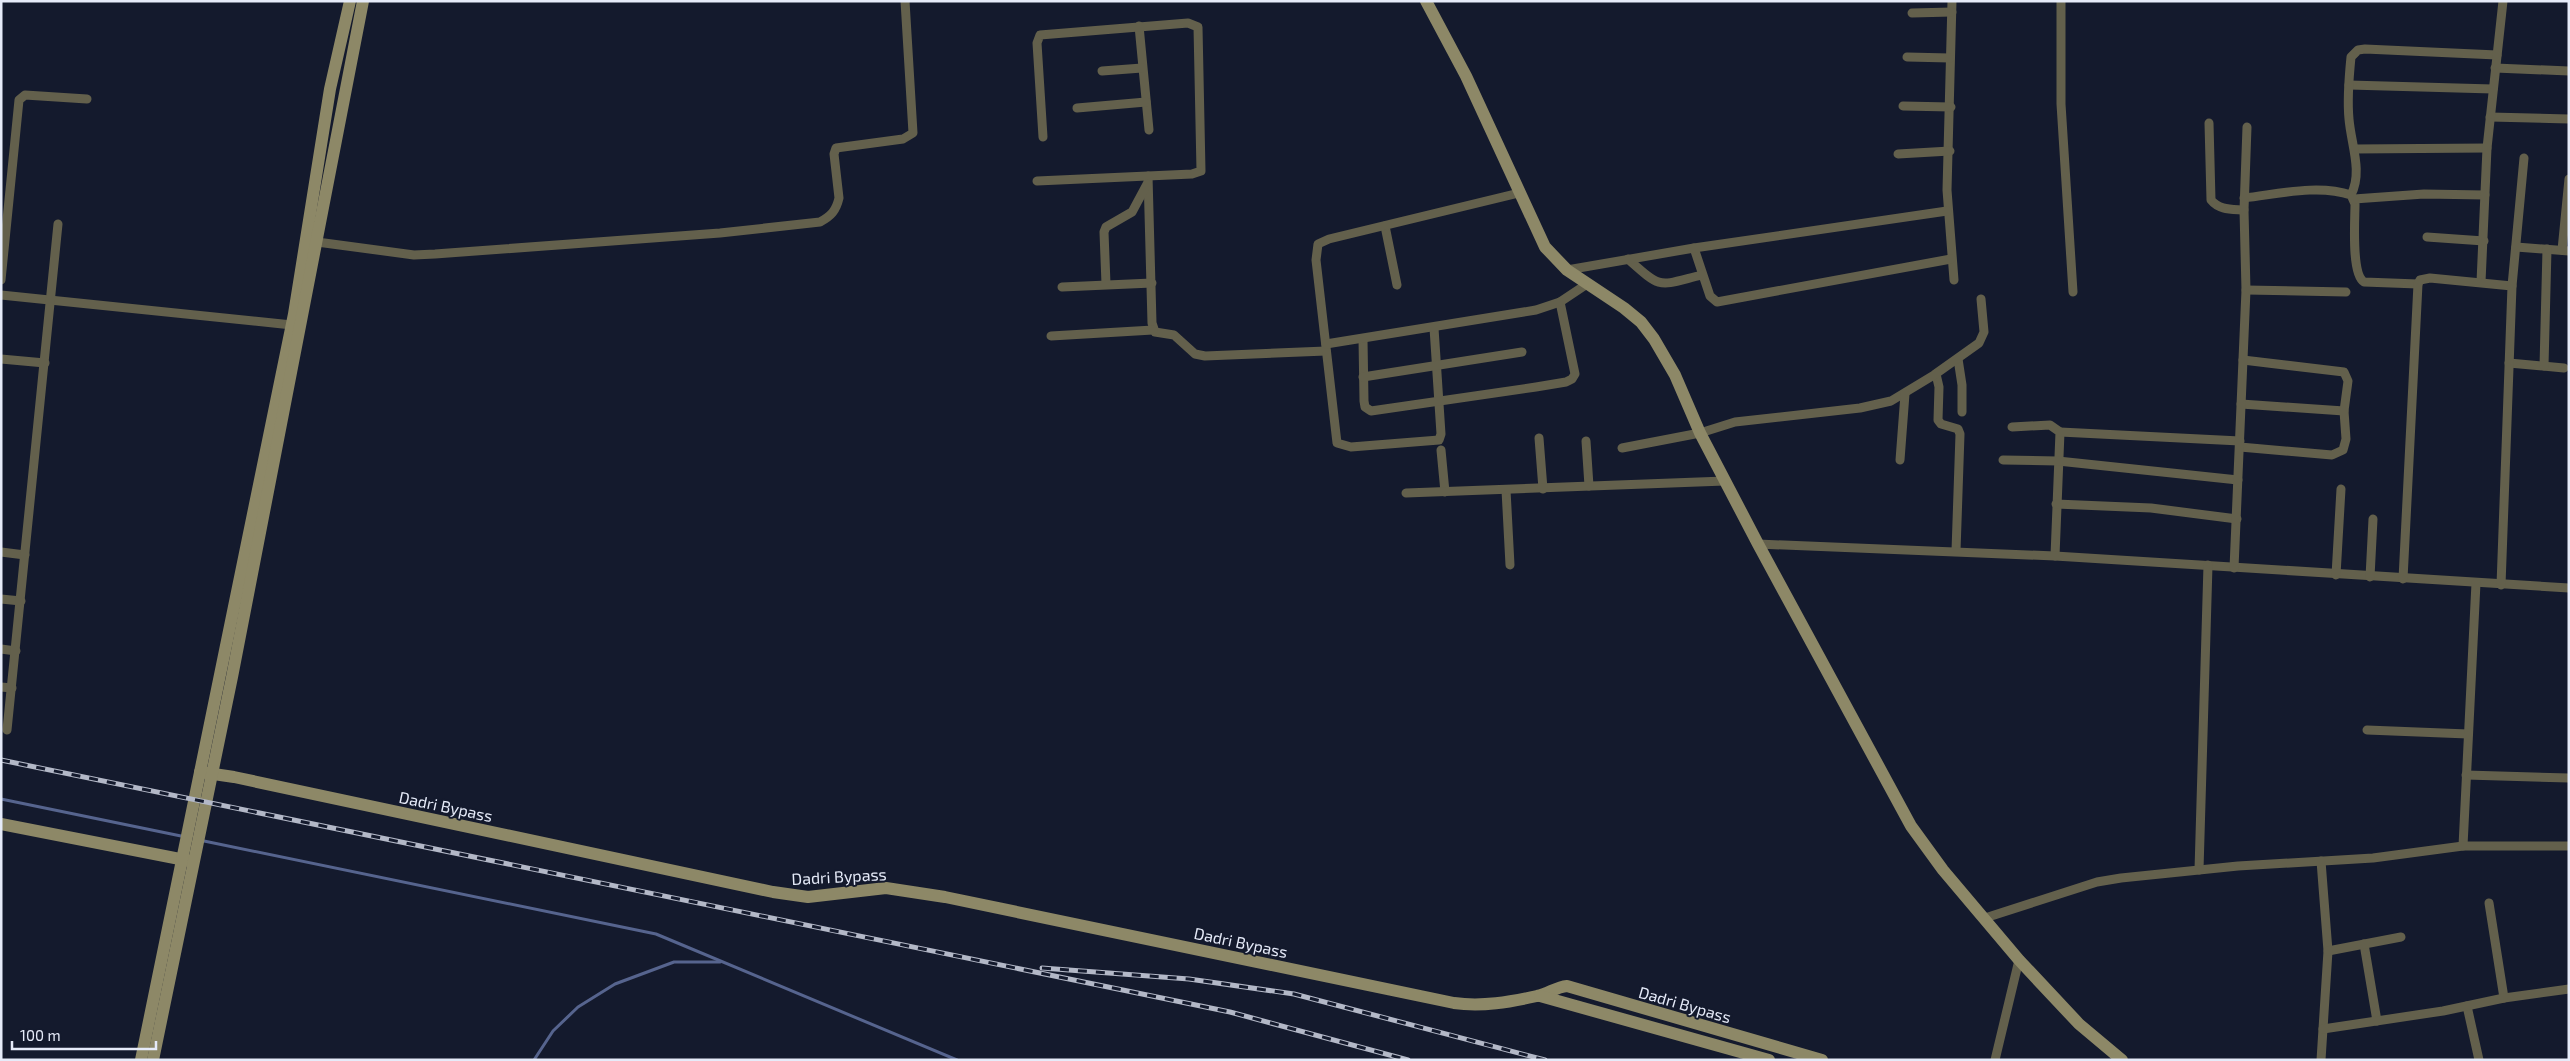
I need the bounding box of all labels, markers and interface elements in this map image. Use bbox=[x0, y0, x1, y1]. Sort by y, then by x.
street label: Dadri Bypass bbox=[397, 787, 495, 825]
street label: Dadri Bypass bbox=[791, 864, 887, 888]
street label: Dadri Bypass bbox=[1192, 923, 1290, 961]
street label: Dadri Bypass bbox=[1637, 982, 1733, 1026]
scale bar bbox=[12, 1018, 156, 1050]
text: 100 m bbox=[20, 1026, 61, 1044]

